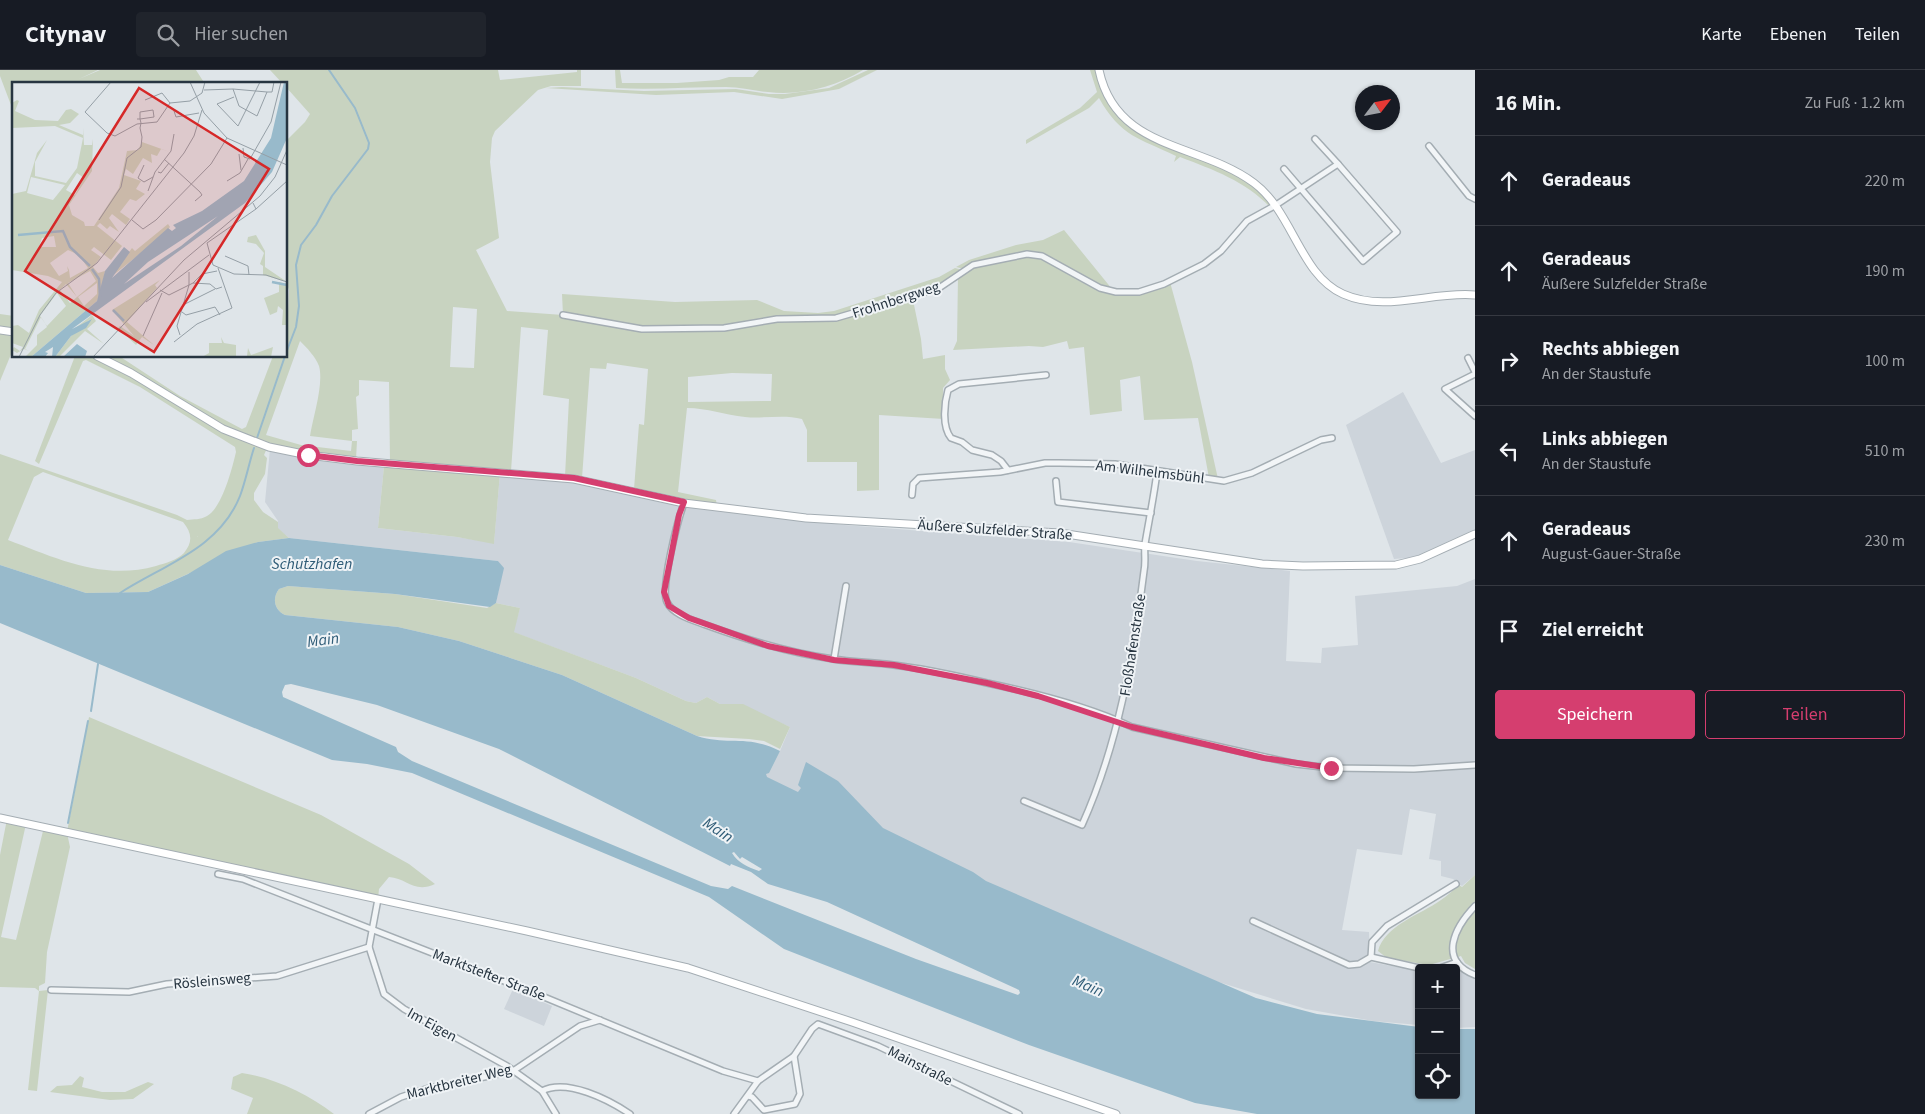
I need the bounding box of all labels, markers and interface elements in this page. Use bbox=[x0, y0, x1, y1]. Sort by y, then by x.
search box bbox=[136, 12, 486, 57]
text: Citynav bbox=[25, 17, 106, 52]
icon: search bbox=[154, 21, 182, 49]
text: Hier suchen bbox=[194, 21, 288, 48]
text: Karte bbox=[1701, 22, 1742, 47]
text: Ebenen bbox=[1770, 22, 1827, 47]
text: Teilen bbox=[1855, 22, 1900, 47]
inset map bbox=[12, 82, 288, 358]
north arrow bbox=[1355, 85, 1400, 130]
text: 16 Min. bbox=[1495, 88, 1562, 118]
text: Zu Fuß · 1.2 km bbox=[1805, 92, 1905, 114]
icon: ahead bbox=[1495, 167, 1523, 195]
text: Geradeaus bbox=[1542, 167, 1631, 194]
text: 220 m bbox=[1865, 170, 1905, 192]
text: Geradeaus bbox=[1542, 246, 1631, 273]
icon: ahead bbox=[1495, 257, 1523, 285]
text: 190 m bbox=[1865, 260, 1905, 282]
text: Äußere Sulzfelder Straße bbox=[1542, 273, 1707, 295]
street label: Frohnbergweg bbox=[850, 276, 943, 324]
text: Rechts abbiegen bbox=[1542, 336, 1680, 363]
icon: right bbox=[1495, 347, 1523, 375]
text: 100 m bbox=[1865, 350, 1905, 372]
text: An der Staustufe bbox=[1542, 363, 1651, 385]
text: Links abbiegen bbox=[1542, 426, 1668, 453]
icon: left bbox=[1495, 437, 1523, 465]
text: 510 m bbox=[1865, 440, 1905, 462]
route start bbox=[297, 444, 320, 467]
text: An der Staustufe bbox=[1542, 453, 1651, 475]
street label: Am Wilhelmsbühl bbox=[1094, 455, 1206, 489]
street label: Äußere Sulzfelder Straße bbox=[917, 514, 1073, 546]
text: Geradeaus bbox=[1542, 516, 1631, 543]
icon: ahead bbox=[1495, 527, 1523, 555]
text: 230 m bbox=[1865, 530, 1905, 552]
text: August-Gauer-Straße bbox=[1542, 543, 1681, 565]
water label: Schutzhafen bbox=[272, 553, 352, 575]
street label: Floßhafenstraße bbox=[1115, 592, 1151, 698]
icon: arrive bbox=[1495, 617, 1523, 645]
text: Ziel erreicht bbox=[1542, 617, 1643, 644]
water label: Main bbox=[306, 627, 340, 653]
button: Speichern bbox=[1495, 690, 1695, 739]
button: Teilen bbox=[1705, 690, 1905, 739]
route end bbox=[1320, 757, 1343, 780]
water label: Main bbox=[699, 812, 737, 848]
street label: Marktstefter Straße bbox=[429, 944, 549, 1006]
map controls bbox=[1415, 964, 1460, 1099]
button: + bbox=[1415, 964, 1460, 1009]
street label: Rösleinsweg bbox=[172, 967, 252, 995]
water label: Main bbox=[1069, 970, 1107, 1002]
street label: Im Eigen bbox=[403, 1003, 461, 1047]
button: − bbox=[1415, 1009, 1460, 1054]
street label: Mainstraße bbox=[884, 1041, 956, 1091]
button: locate bbox=[1415, 1054, 1460, 1099]
street label: Marktbreiter Weg bbox=[404, 1059, 514, 1105]

